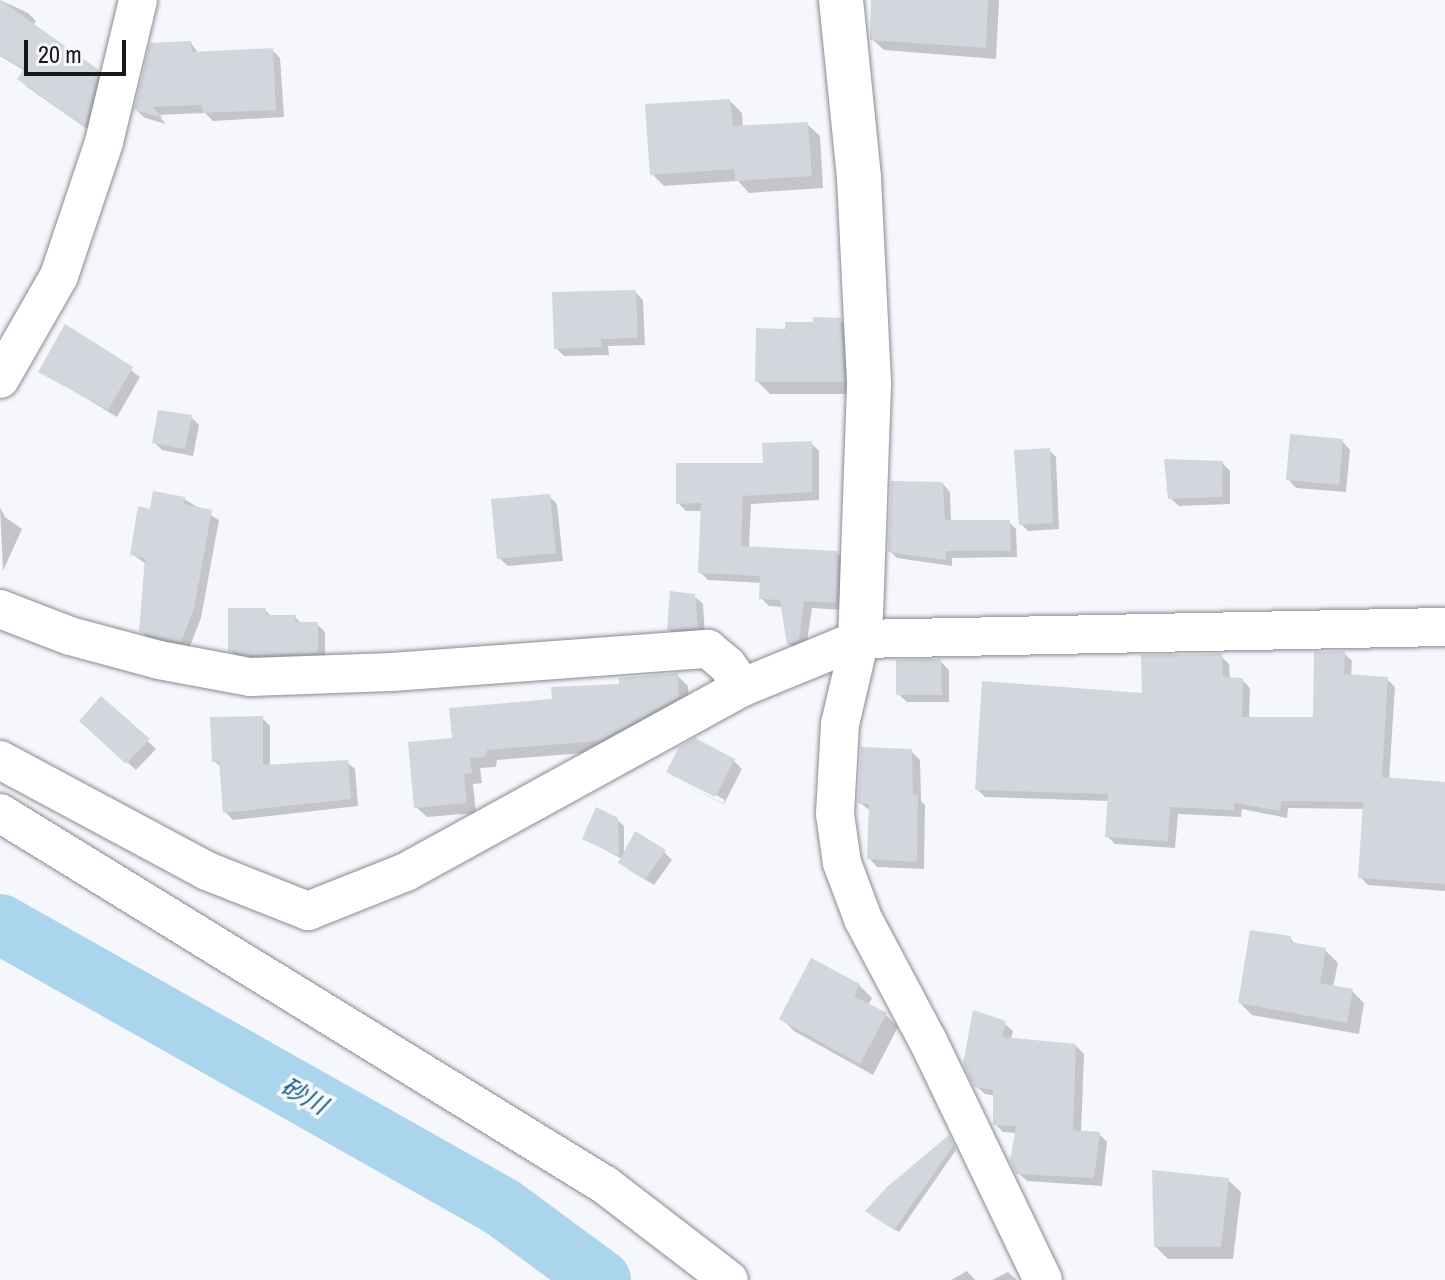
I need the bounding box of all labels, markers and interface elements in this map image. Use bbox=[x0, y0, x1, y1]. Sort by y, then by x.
scale bar bbox=[28, 24, 130, 74]
text: 20 m bbox=[38, 38, 82, 70]
water label: 砂川 bbox=[276, 1072, 332, 1120]

